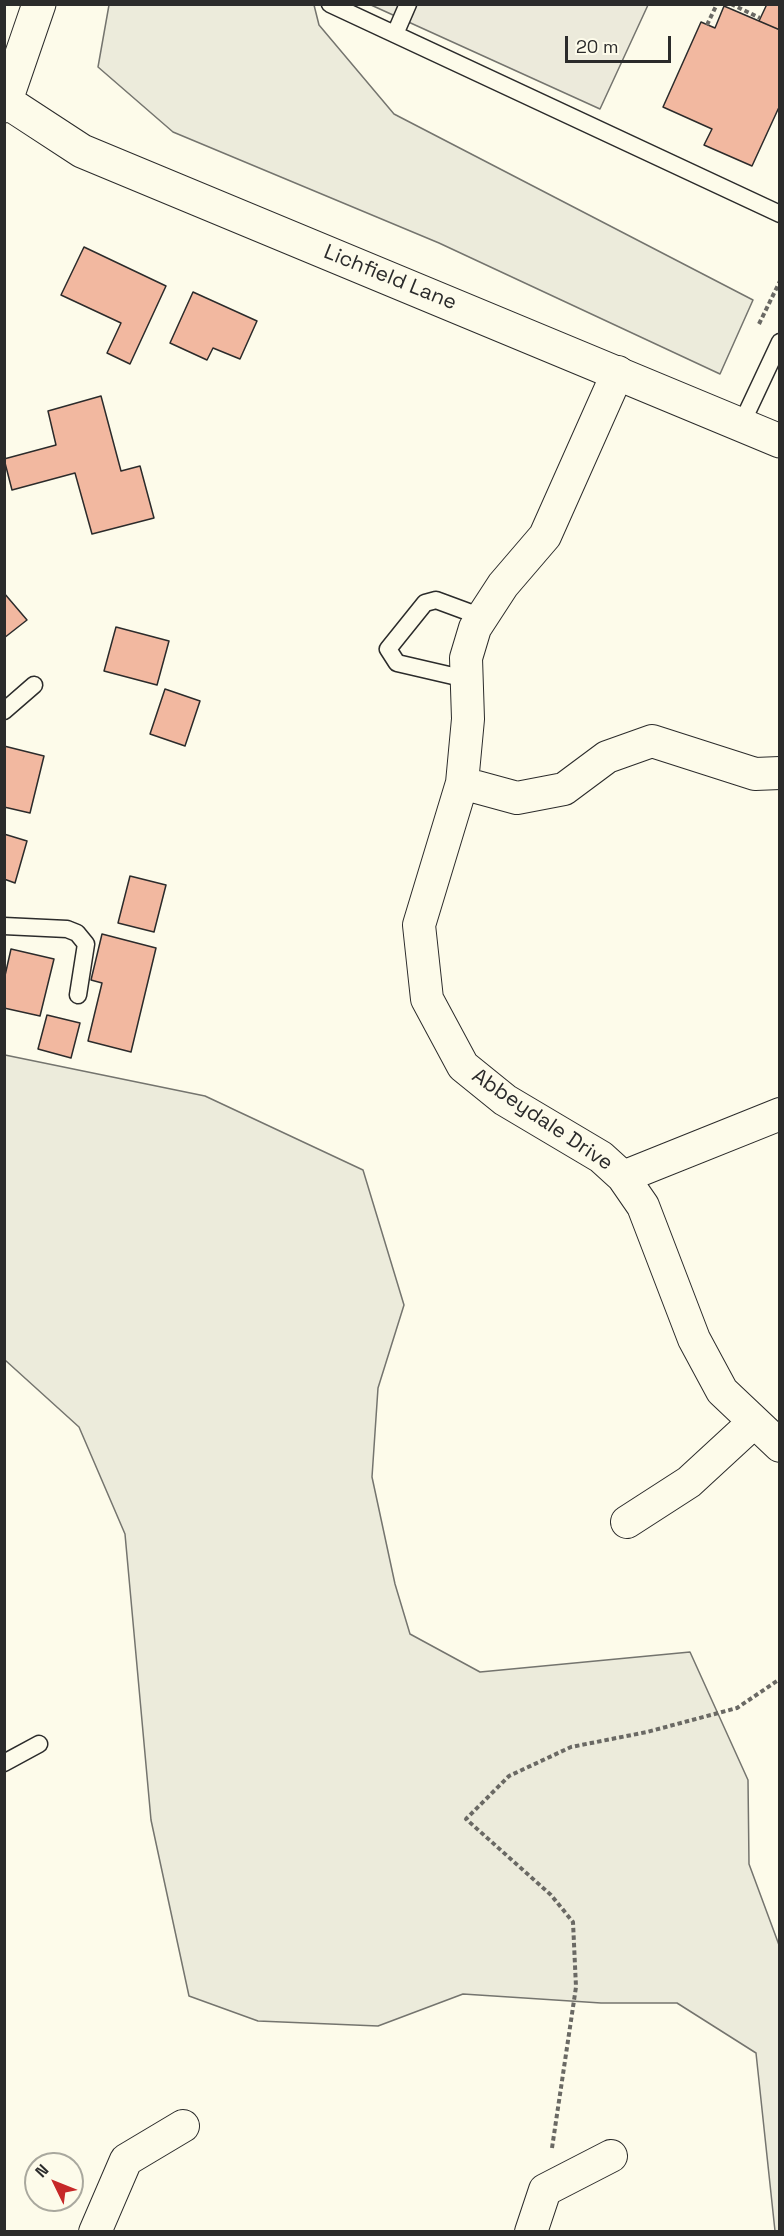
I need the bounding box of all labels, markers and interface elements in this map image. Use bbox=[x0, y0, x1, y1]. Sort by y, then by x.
scale bar bbox=[568, 24, 674, 62]
text: 20 m bbox=[576, 35, 619, 58]
street label: Lichfield Lane bbox=[320, 240, 460, 316]
street label: Abbeydale Drive bbox=[467, 1064, 617, 1176]
north arrow bbox=[24, 2152, 84, 2212]
text: N bbox=[31, 2160, 53, 2182]

